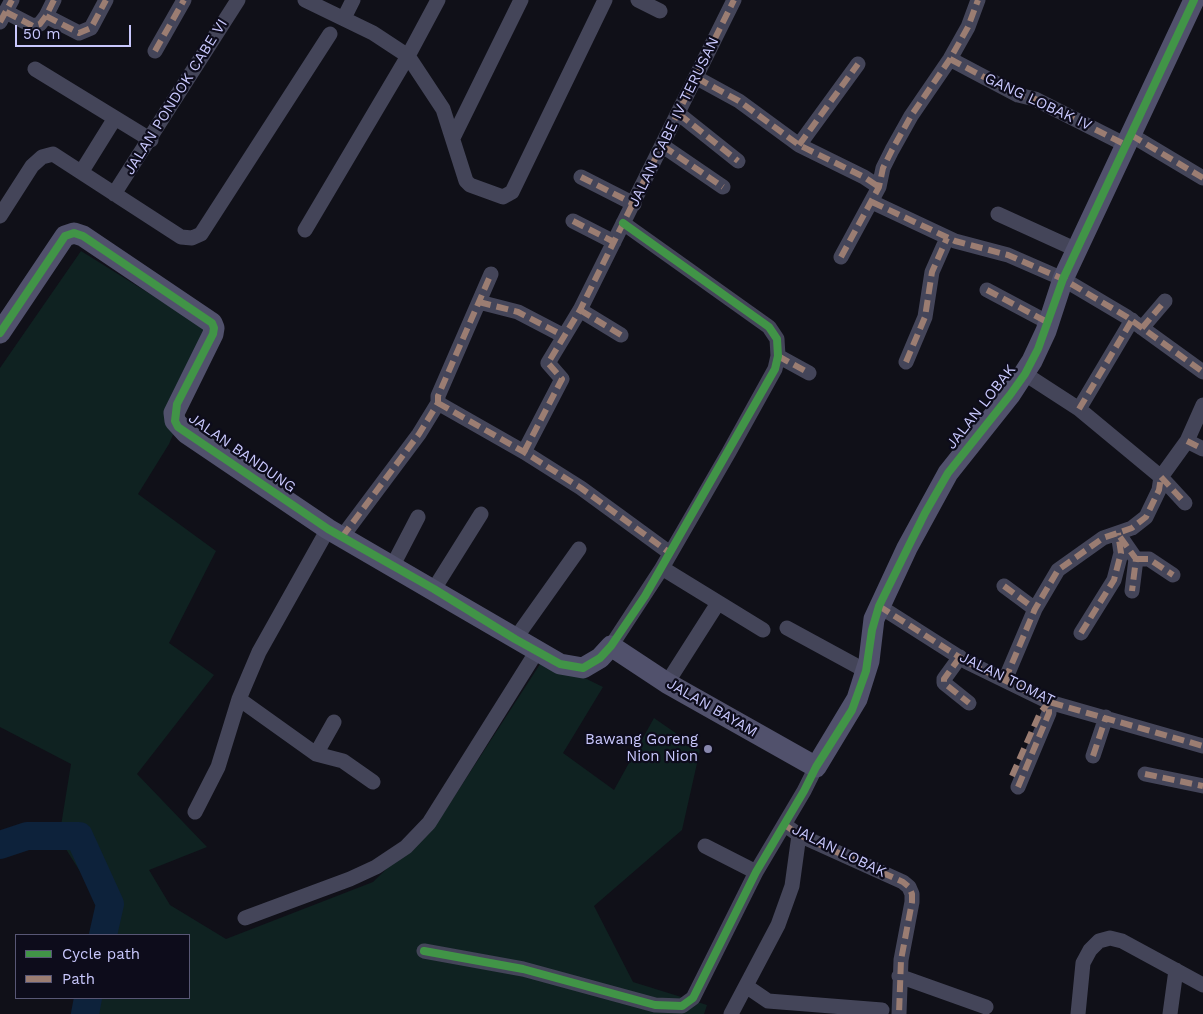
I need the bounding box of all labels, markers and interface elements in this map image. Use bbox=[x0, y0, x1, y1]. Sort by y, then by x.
scale bar bbox=[18, 15, 134, 47]
street label: JALAN PONDOK CABE VI bbox=[121, 16, 231, 178]
text: 50 m bbox=[23, 25, 60, 43]
street label: JALAN CABE IV TERUSAN bbox=[625, 34, 723, 210]
street label: GANG LOBAK IV bbox=[982, 69, 1094, 135]
street label: JALAN LOBAK bbox=[942, 361, 1020, 453]
street label: JALAN BANDUNG bbox=[185, 409, 299, 497]
street label: JALAN TOMAT bbox=[957, 648, 1057, 710]
street label: JALAN BAYAM bbox=[663, 675, 761, 741]
place label: Bawang Goreng Nion Nion bbox=[585, 731, 698, 766]
marker: Bawang Goreng Nion Nion bbox=[702, 743, 714, 755]
street label: JALAN LOBAK bbox=[789, 820, 889, 882]
legend bbox=[15, 934, 190, 999]
text: Cycle path bbox=[62, 945, 140, 963]
text: Path bbox=[62, 970, 95, 988]

